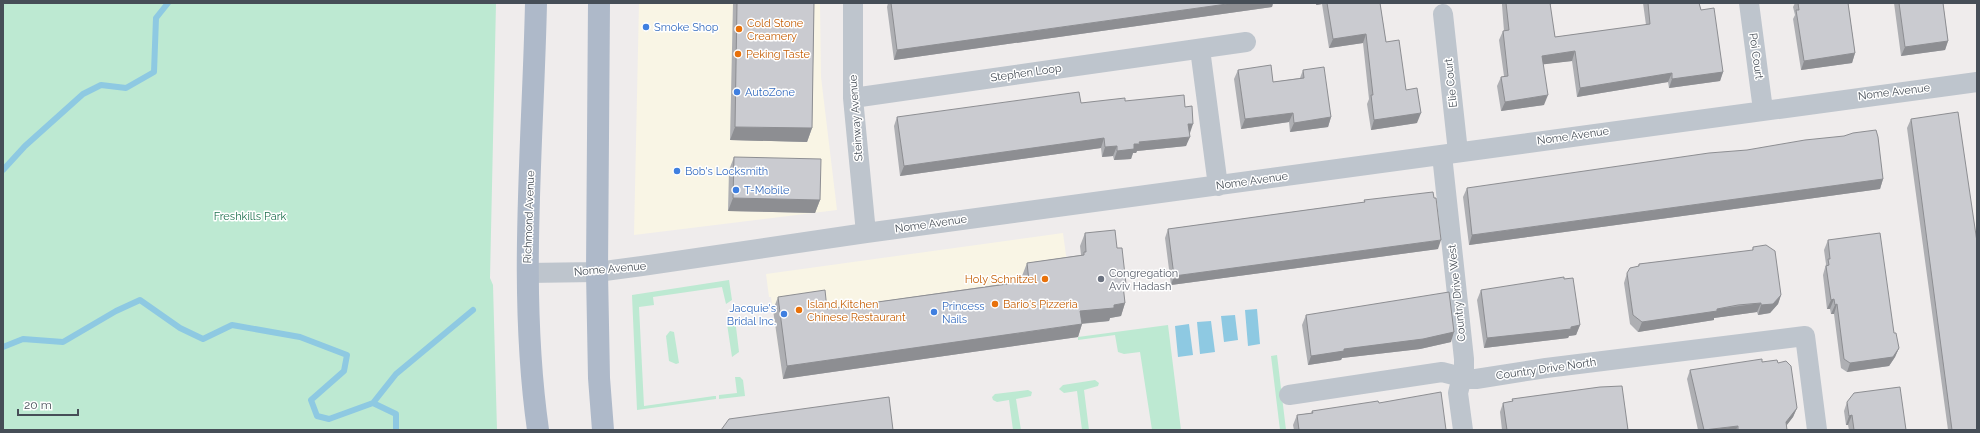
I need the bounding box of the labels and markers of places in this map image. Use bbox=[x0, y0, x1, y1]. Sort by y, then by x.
place label: Cold Stone Creamery bbox=[747, 17, 804, 43]
place label: Smoke Shop bbox=[654, 21, 719, 34]
marker: Smoke Shop bbox=[641, 22, 651, 32]
marker: Cold Stone Creamery bbox=[734, 24, 744, 34]
place label: Peking Taste bbox=[746, 48, 811, 61]
marker: Peking Taste bbox=[733, 49, 743, 59]
place label: AutoZone bbox=[745, 86, 795, 99]
marker: AutoZone bbox=[732, 87, 742, 97]
place label: Bob's Locksmith bbox=[685, 165, 768, 178]
marker: Bob's Locksmith bbox=[672, 166, 682, 176]
place label: T-Mobile bbox=[744, 184, 790, 197]
marker: T-Mobile bbox=[731, 185, 741, 195]
place label: Congregation Aviv Hadash bbox=[1109, 267, 1178, 293]
place label: Holy Schnitzel bbox=[965, 273, 1037, 286]
marker: Holy Schnitzel bbox=[1040, 274, 1050, 284]
marker: Congregation Aviv Hadash bbox=[1096, 274, 1106, 284]
place label: Island Kitchen Chinese Restaurant bbox=[807, 298, 906, 324]
place label: Bario's Pizzeria bbox=[1003, 298, 1078, 311]
marker: Bario's Pizzeria bbox=[990, 299, 1000, 309]
place label: Princess Nails bbox=[942, 300, 985, 326]
place label: Jacquie's Bridal Inc. bbox=[727, 302, 776, 328]
marker: Island Kitchen Chinese Restaurant bbox=[794, 305, 804, 315]
marker: Princess Nails bbox=[929, 307, 939, 317]
marker: Jacquie's Bridal Inc. bbox=[779, 309, 789, 319]

